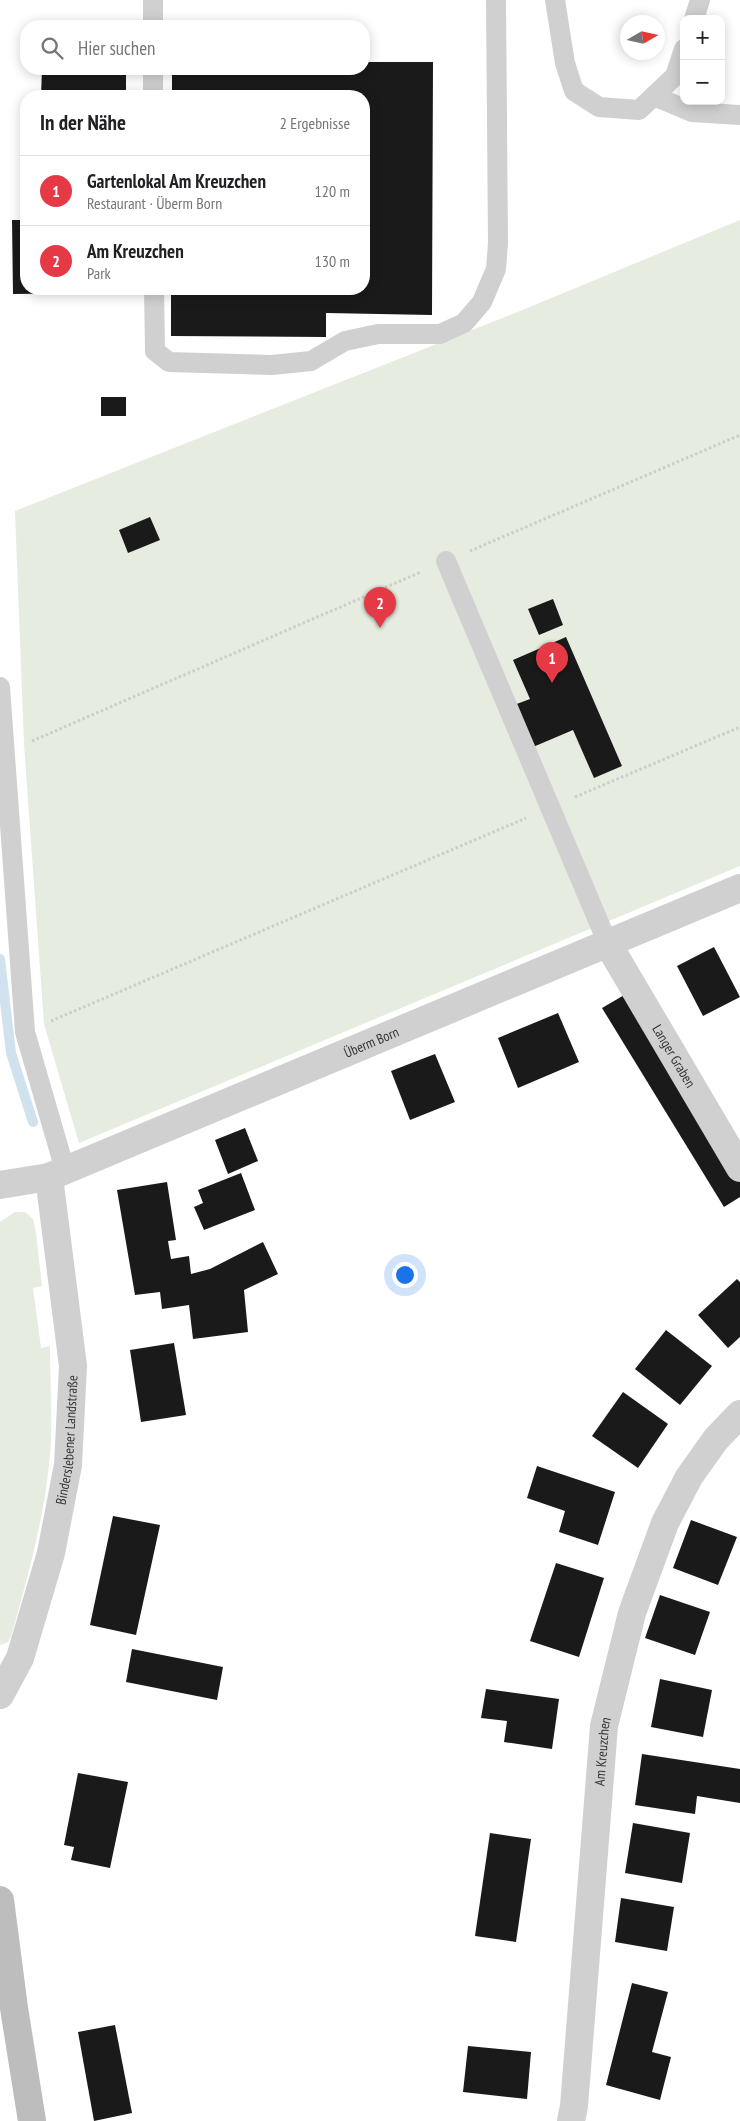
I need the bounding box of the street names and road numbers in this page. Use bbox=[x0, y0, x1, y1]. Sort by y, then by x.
street label: Langer Graben bbox=[648, 1021, 700, 1091]
street label: Überm Born bbox=[341, 1023, 401, 1062]
street label: Binderslebener Landstraße bbox=[52, 1375, 82, 1506]
street label: Am Kreuzchen bbox=[590, 1715, 615, 1787]

